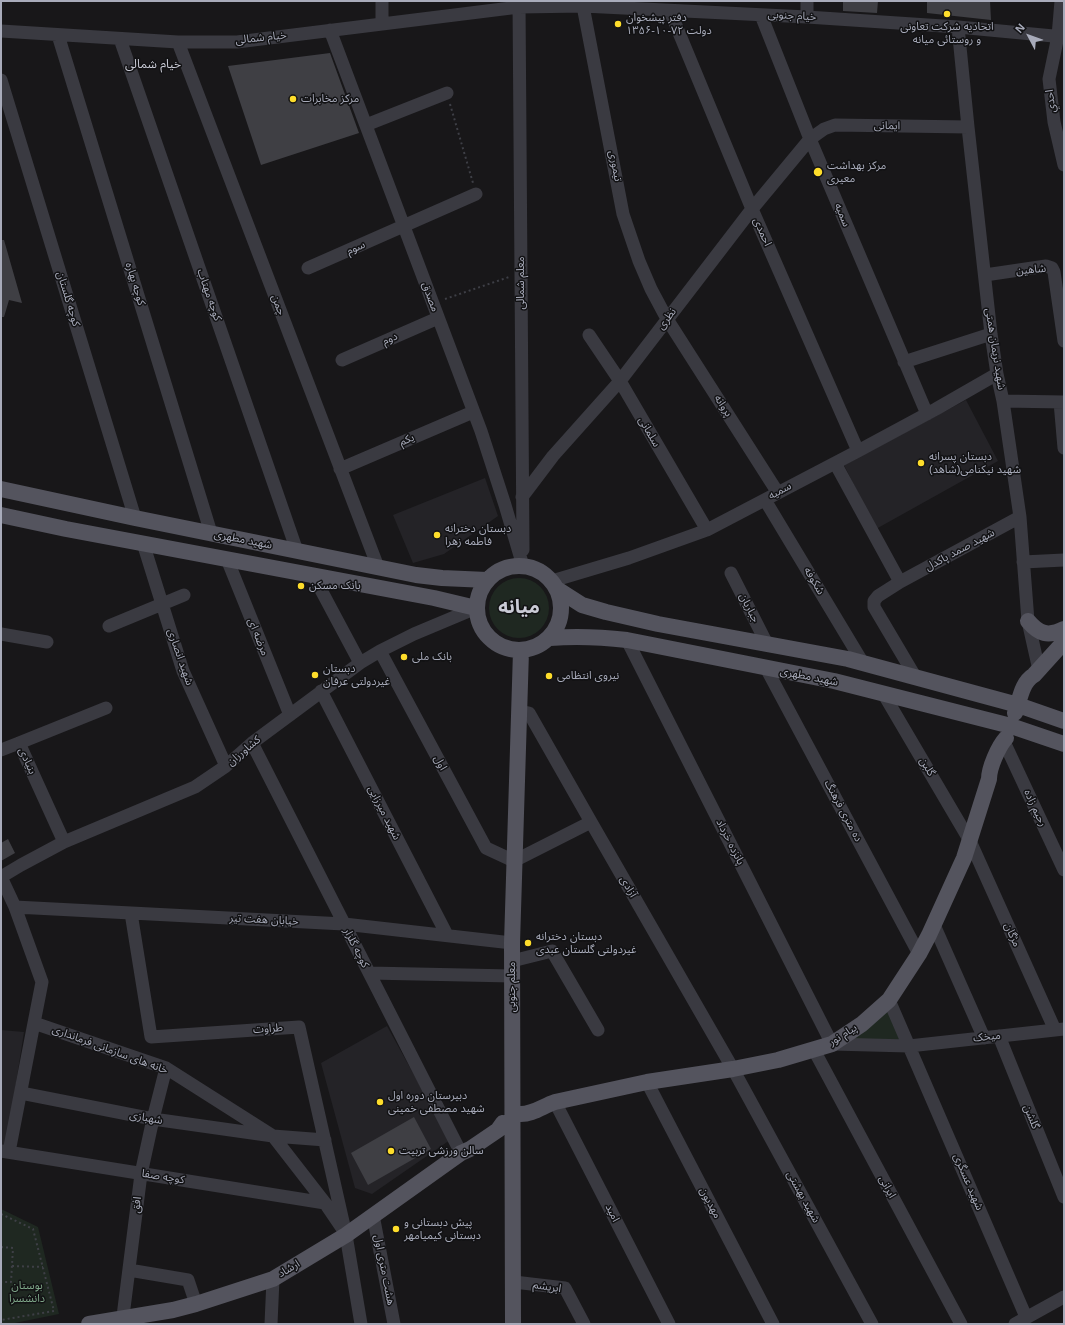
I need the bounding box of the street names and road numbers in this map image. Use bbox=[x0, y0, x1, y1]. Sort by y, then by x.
street label: خیام جنوبی bbox=[767, 8, 817, 24]
street label: خیام شمالی bbox=[235, 29, 287, 47]
street label: احدي bbox=[1043, 89, 1059, 113]
street label: ایمانی bbox=[874, 119, 900, 133]
street label: تیموری bbox=[606, 149, 624, 183]
street label: سميه bbox=[831, 201, 853, 229]
street label: احمدی bbox=[750, 216, 774, 248]
street label: سوم bbox=[345, 238, 367, 258]
street label: معلم شمالی bbox=[514, 256, 528, 310]
street label: کوچه بهاره bbox=[122, 261, 148, 307]
street label: شاهین bbox=[1015, 262, 1047, 278]
street label: کوچه مهتاب bbox=[194, 267, 224, 323]
street label: کوچه گلستان bbox=[53, 270, 83, 328]
street label: مصدق bbox=[418, 280, 442, 314]
street label: چمن bbox=[268, 293, 288, 317]
street label: نظری bbox=[655, 306, 679, 332]
street label: شهید نریمان همتی bbox=[982, 307, 1008, 391]
street label: دوم bbox=[380, 330, 400, 348]
street label: پروانه bbox=[711, 393, 735, 419]
street label: سلمانی bbox=[635, 415, 663, 449]
street label: یکم bbox=[397, 431, 417, 449]
street label: سمیه bbox=[766, 479, 794, 503]
street label: شهید صمد پاکدل bbox=[923, 526, 997, 574]
street label: شهید مطهری bbox=[213, 528, 273, 552]
street label: شکوفه bbox=[801, 565, 827, 597]
street label: جباریان bbox=[736, 591, 762, 625]
street label: مرضه ای bbox=[245, 616, 271, 658]
street label: شهید انصاری bbox=[164, 627, 196, 687]
street label: شهید مطهری bbox=[779, 665, 839, 689]
street label: کشاورزان bbox=[224, 733, 264, 769]
street label: بنیادی bbox=[15, 746, 39, 776]
street label: اول bbox=[431, 753, 449, 773]
street label: گلبن bbox=[916, 755, 938, 779]
street label: ده متری فرهنگ bbox=[821, 778, 865, 844]
street label: شهید میرزایی bbox=[365, 784, 403, 842]
street label: رحیم زاده bbox=[1021, 787, 1049, 829]
street label: پانزده خرداد bbox=[713, 817, 747, 867]
street label: آزادی bbox=[617, 874, 639, 900]
street label: خیابان هفت تیر bbox=[229, 912, 299, 928]
street label: مژگان bbox=[1001, 921, 1023, 949]
street label: کوچه گلزار bbox=[340, 926, 372, 970]
street label: معلم جنوبی bbox=[505, 962, 519, 1012]
street label: طراوت bbox=[253, 1021, 283, 1037]
street label: پیام نور bbox=[826, 1021, 860, 1049]
street label: خانه های سازمانی فرمانداری bbox=[50, 1023, 170, 1077]
street label: میخک bbox=[973, 1029, 1001, 1045]
street label: گلشن bbox=[1020, 1103, 1042, 1131]
street label: شهبازی bbox=[128, 1109, 164, 1127]
street label: شهید عسگری bbox=[950, 1152, 986, 1212]
street label: کوچه صفا bbox=[141, 1167, 185, 1187]
street label: شهید بهشتی bbox=[783, 1169, 823, 1225]
street label: ایرانی bbox=[876, 1173, 898, 1201]
street label: مهدیون bbox=[696, 1185, 724, 1221]
street label: افق bbox=[129, 1196, 145, 1214]
street label: امید bbox=[602, 1202, 622, 1224]
street label: هشت متری اول bbox=[371, 1234, 397, 1306]
street label: ارشاد bbox=[276, 1257, 302, 1281]
street label: ابریشم bbox=[532, 1278, 562, 1296]

